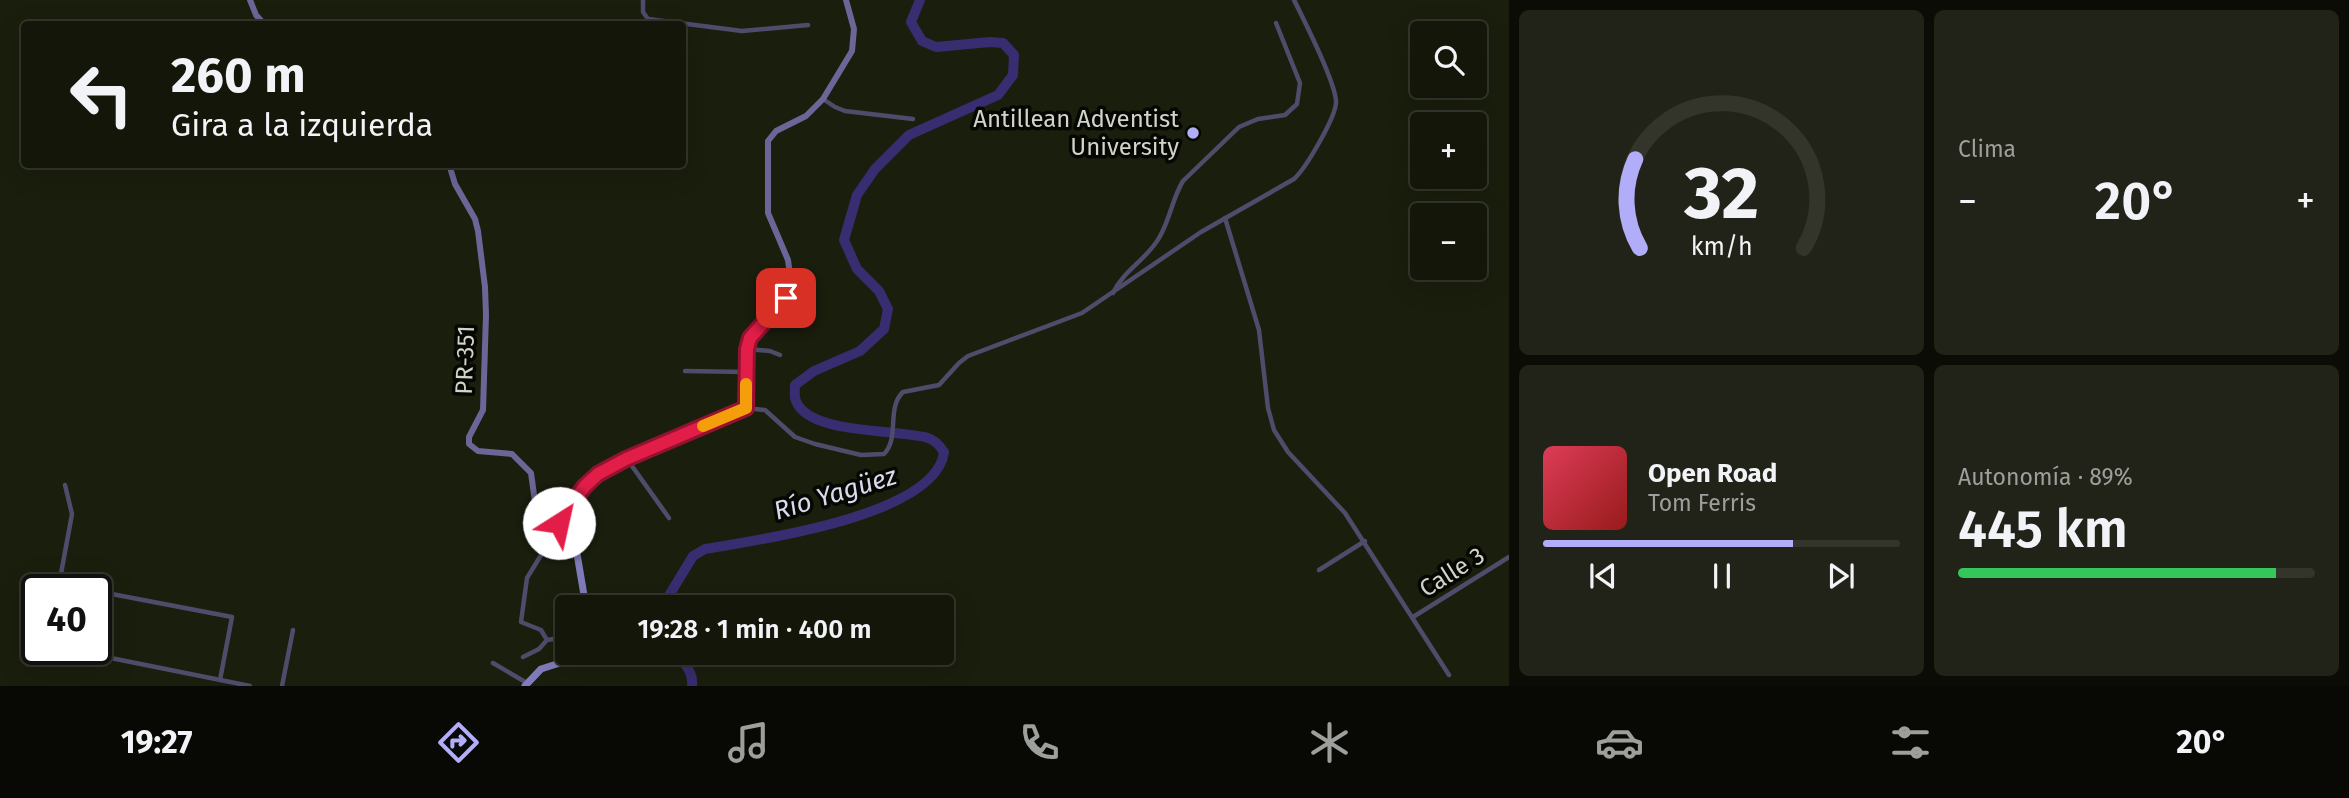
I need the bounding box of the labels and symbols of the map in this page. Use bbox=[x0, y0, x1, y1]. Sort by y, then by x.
place label: Antillean Adventist University bbox=[973, 105, 1179, 161]
marker: Antillean Adventist University bbox=[1185, 125, 1201, 141]
pin bbox=[756, 268, 816, 328]
street label: PR-351 bbox=[450, 325, 480, 395]
water label: Río Yagüez bbox=[770, 460, 901, 527]
position arrow bbox=[522, 486, 596, 560]
street label: Calle 3 bbox=[1414, 541, 1490, 603]
speed limit sign: 40 bbox=[21, 574, 112, 665]

